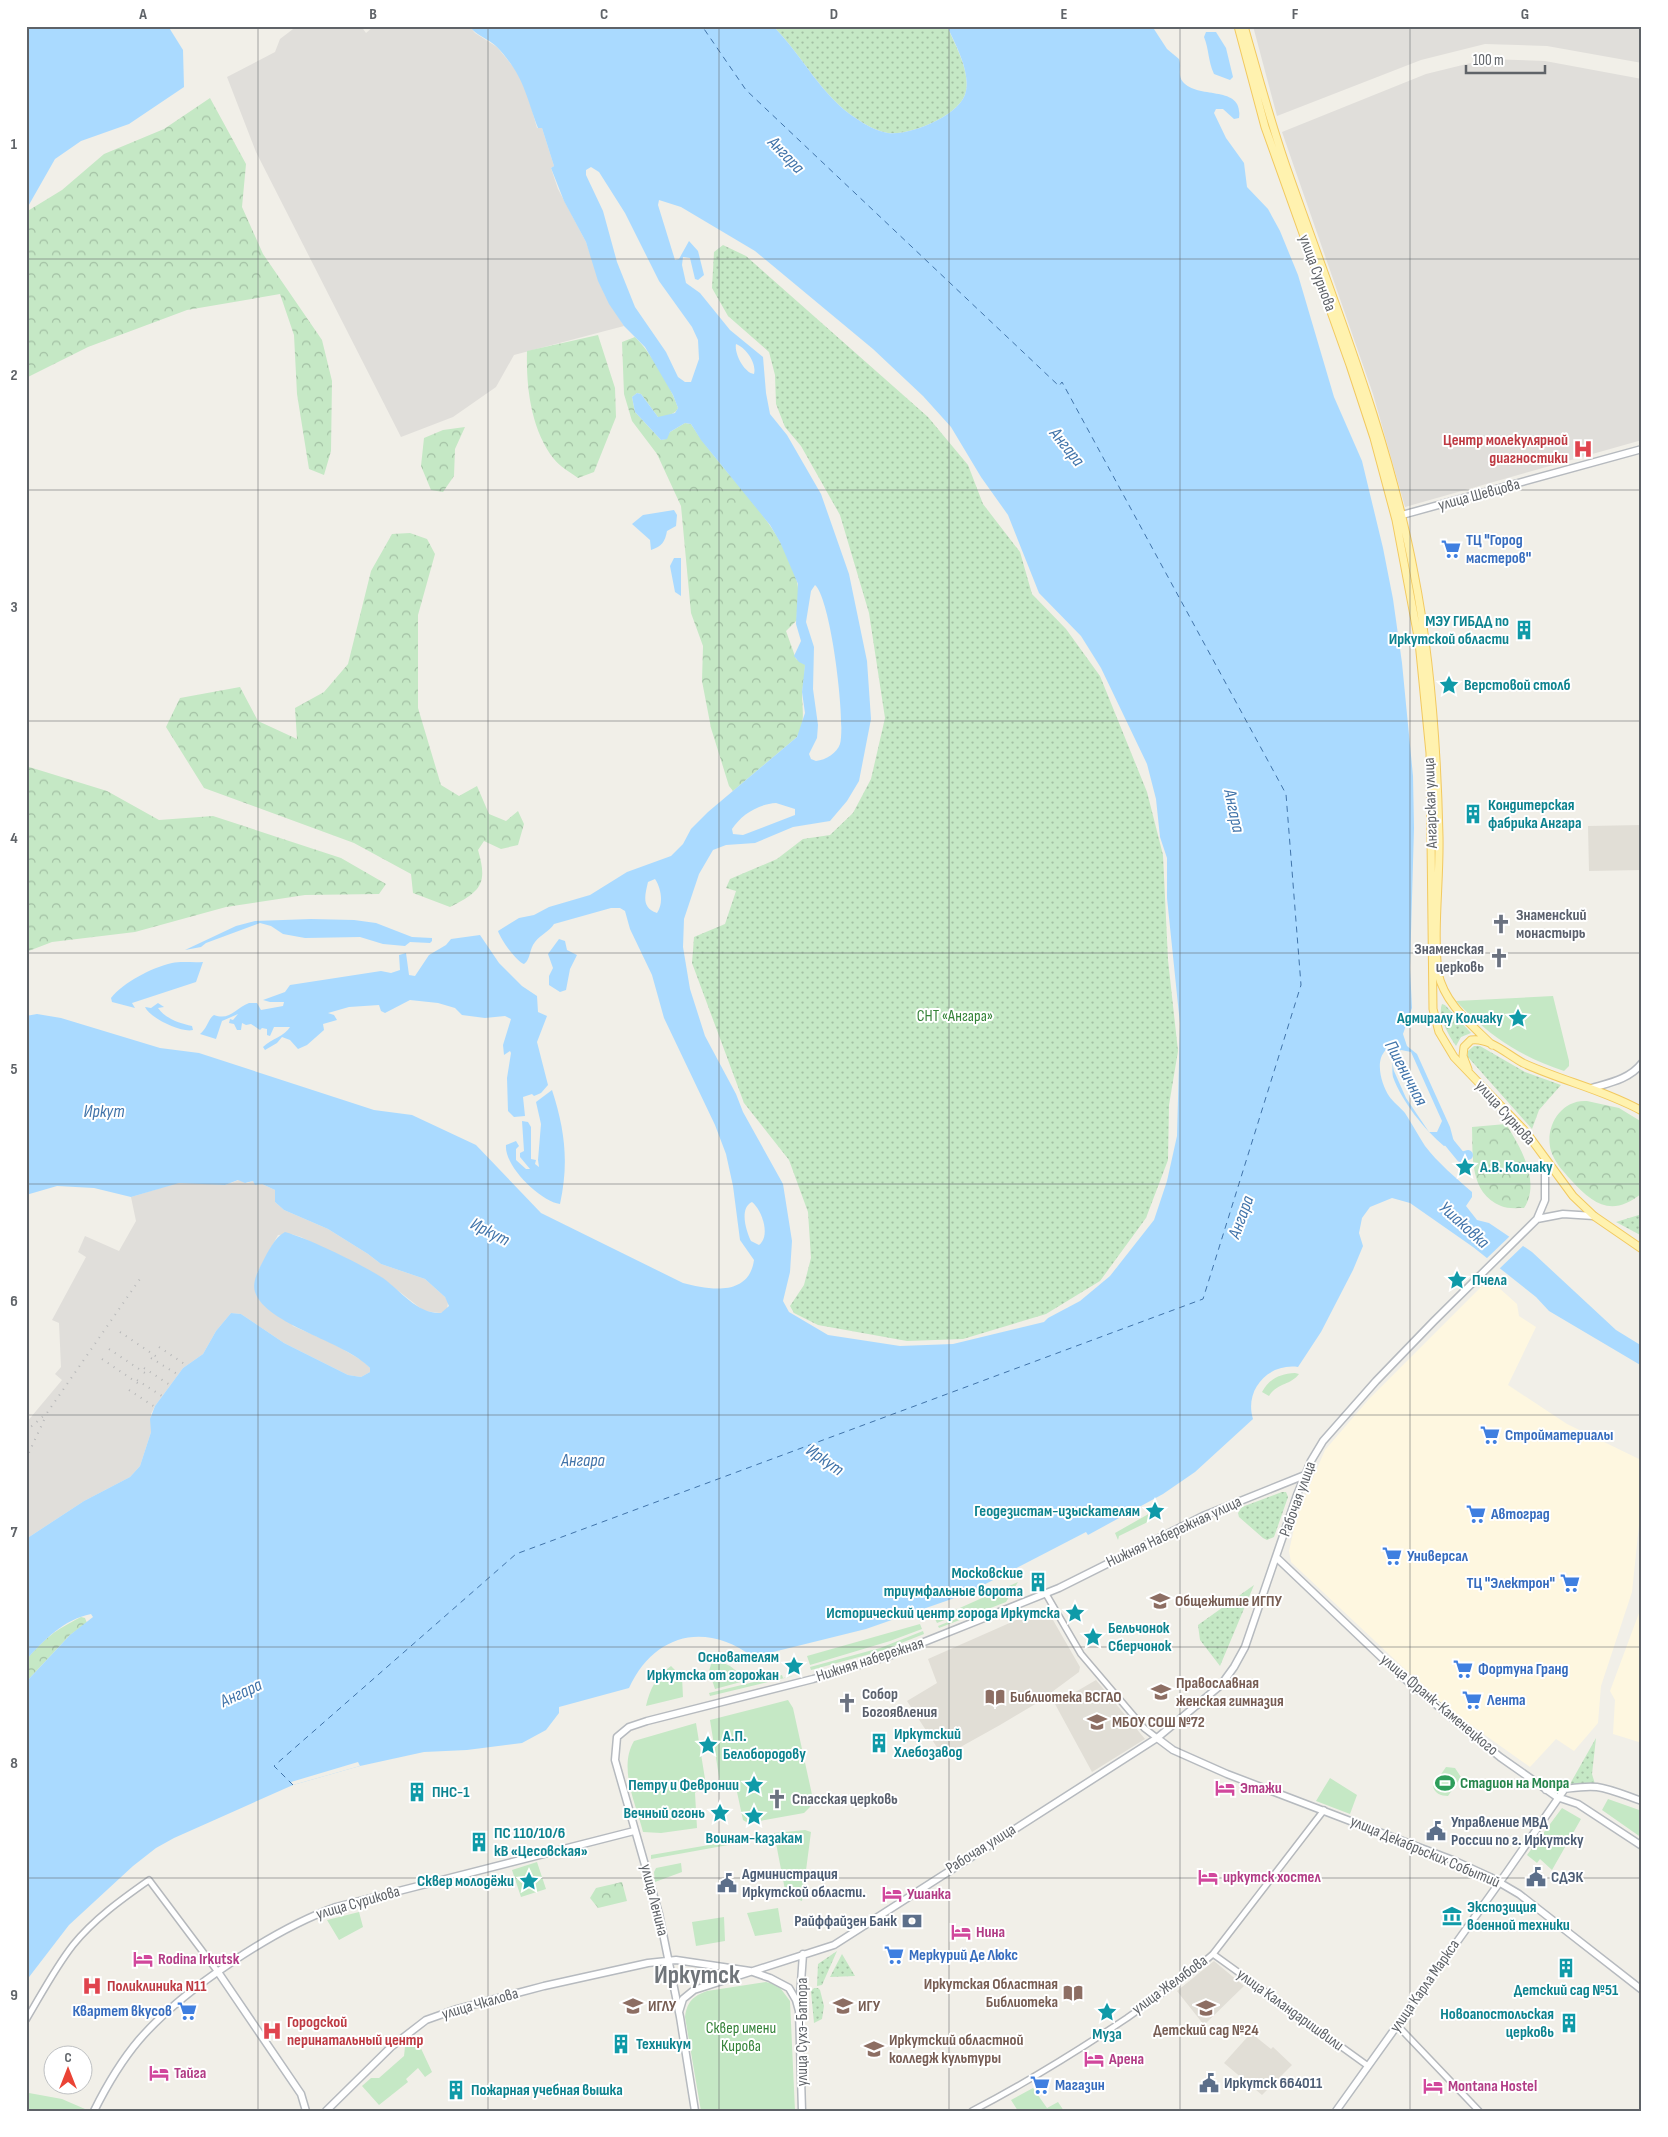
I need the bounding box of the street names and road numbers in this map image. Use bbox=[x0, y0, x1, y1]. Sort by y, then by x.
street label: улица Сурнова bbox=[1294, 232, 1340, 314]
street label: улица Шевцова bbox=[1436, 475, 1522, 515]
street label: Ангарская улица bbox=[1420, 757, 1442, 850]
street label: улица Сурнова bbox=[1471, 1077, 1539, 1149]
street label: Рабочая улица bbox=[1276, 1459, 1320, 1539]
street label: Нижняя Набережная улица bbox=[1103, 1492, 1245, 1572]
street label: Нижняя набережная bbox=[814, 1634, 926, 1686]
street label: улица Франк-Каменецкого bbox=[1376, 1650, 1502, 1760]
street label: улица Декабрьских Событий bbox=[1347, 1812, 1503, 1892]
street label: Рабочая улица bbox=[943, 1820, 1019, 1878]
street label: улица Ленина bbox=[636, 1862, 672, 1938]
street label: улица Сурикова bbox=[314, 1882, 402, 1924]
street label: улица Карла Маркса bbox=[1386, 1936, 1464, 2036]
street label: улица Желябова bbox=[1129, 1951, 1211, 2019]
street label: улица Каландаришвили bbox=[1233, 1965, 1347, 2055]
street label: улица Сухэ-Батора bbox=[793, 1978, 812, 2086]
street label: улица Чкалова bbox=[440, 1984, 520, 2024]

